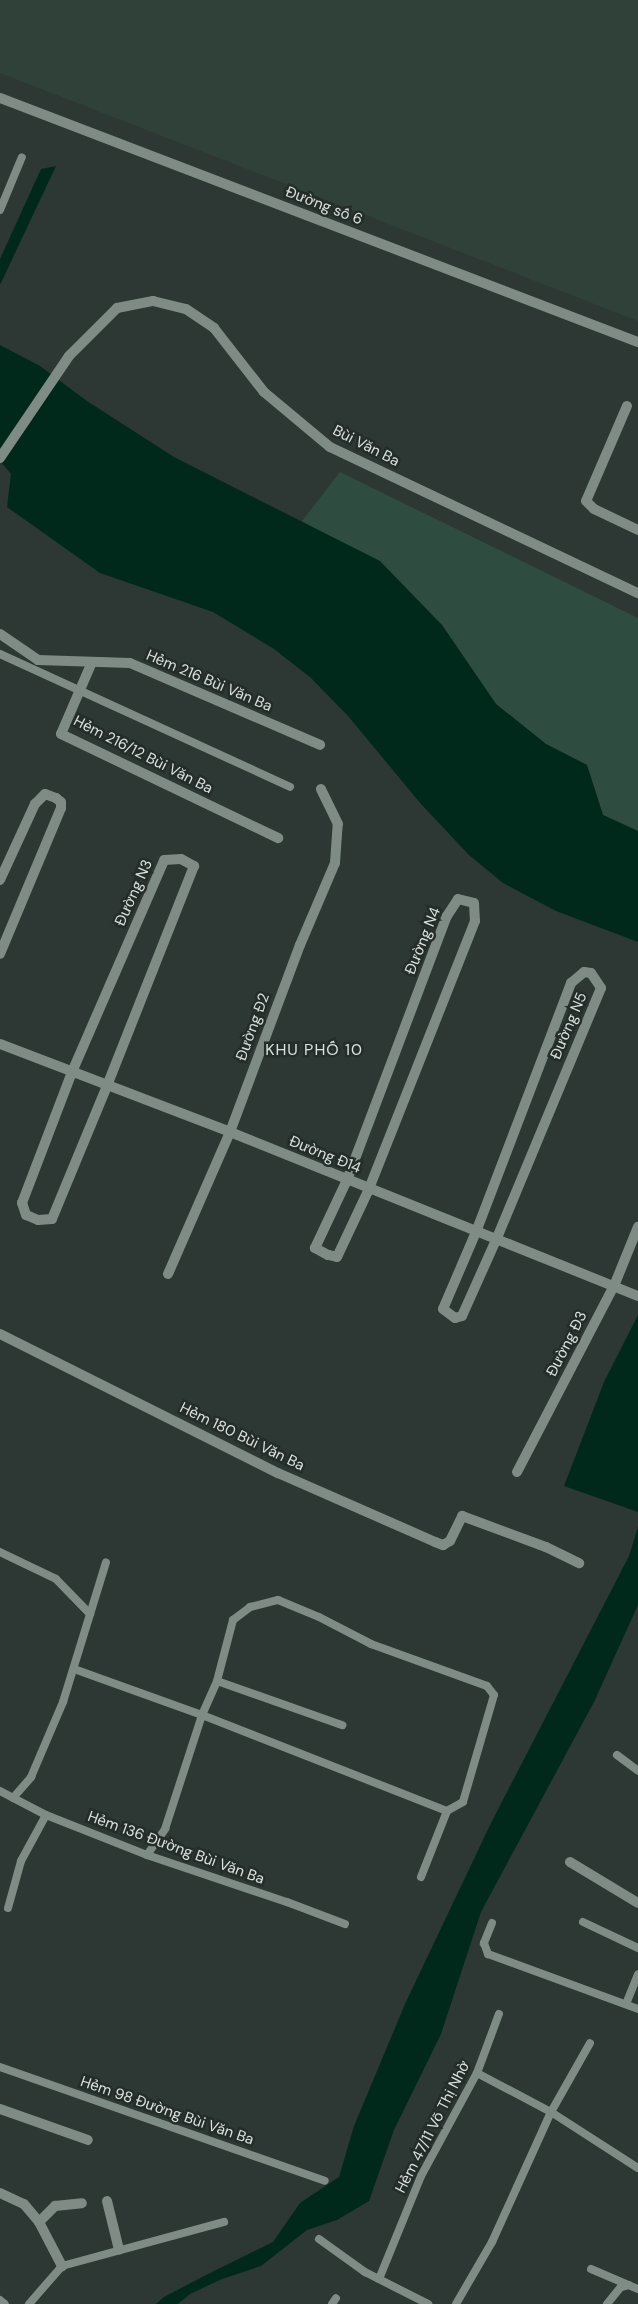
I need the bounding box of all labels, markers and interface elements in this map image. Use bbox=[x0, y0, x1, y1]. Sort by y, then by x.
street label: Đường số 6 bbox=[283, 183, 365, 229]
street label: Bùi Văn Ba bbox=[330, 422, 402, 470]
street label: Hẻm 216 Bùi Văn Ba bbox=[143, 646, 275, 716]
street label: Hẻm 216/12 Bùi Văn Ba bbox=[70, 712, 216, 798]
street label: Đường N3 bbox=[111, 857, 157, 929]
street label: Đường N4 bbox=[401, 905, 445, 977]
street label: Đường N5 bbox=[547, 990, 591, 1062]
street label: Đường Đ2 bbox=[232, 991, 274, 1063]
district label: KHU PHỐ 10 bbox=[264, 1040, 364, 1060]
street label: Đường Đ14 bbox=[286, 1132, 364, 1178]
street label: Đường Đ3 bbox=[543, 1308, 591, 1380]
street label: Hẻm 180 Bùi Văn Ba bbox=[177, 1399, 307, 1475]
street label: Hẻm 136 Đường Bùi Văn Ba bbox=[85, 1808, 267, 1888]
street label: Hẻm 47/11 Võ Thị Nhờ bbox=[392, 2058, 474, 2196]
street label: Hẻm 98 Đường Bùi Văn Ba bbox=[78, 2073, 256, 2149]

